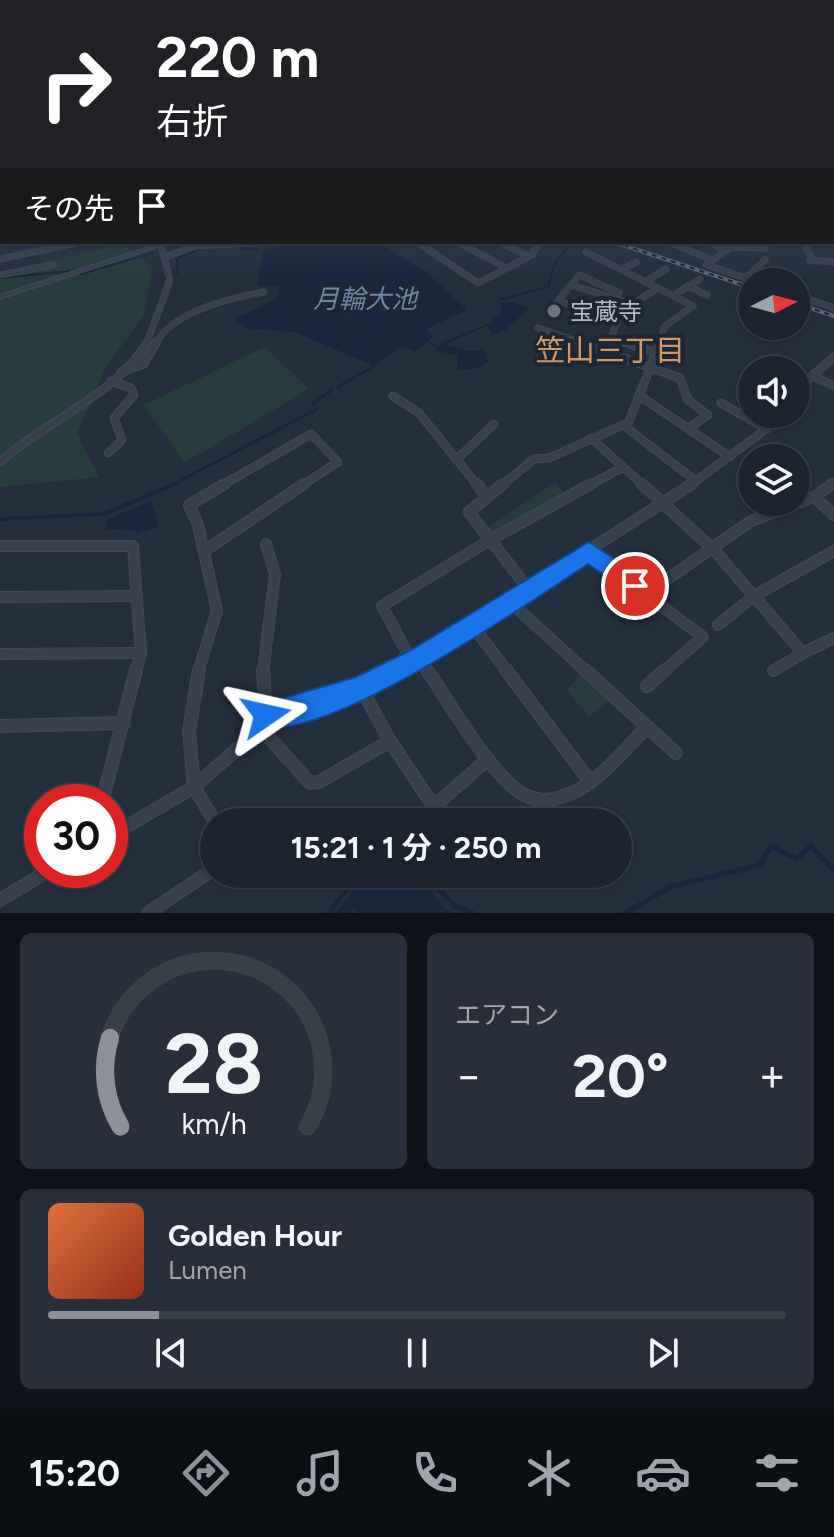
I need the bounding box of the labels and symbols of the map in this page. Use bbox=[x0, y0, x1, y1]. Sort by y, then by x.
north arrow bbox=[738, 268, 810, 340]
water label: 月輪大池 bbox=[313, 283, 420, 315]
place label: 宝蔵寺 bbox=[570, 297, 642, 326]
marker: 宝蔵寺 bbox=[545, 302, 563, 320]
district label: 笠山三丁目 bbox=[535, 332, 685, 369]
pin bbox=[601, 552, 669, 620]
position arrow bbox=[224, 673, 308, 757]
speed limit sign: 30 bbox=[24, 784, 128, 888]

